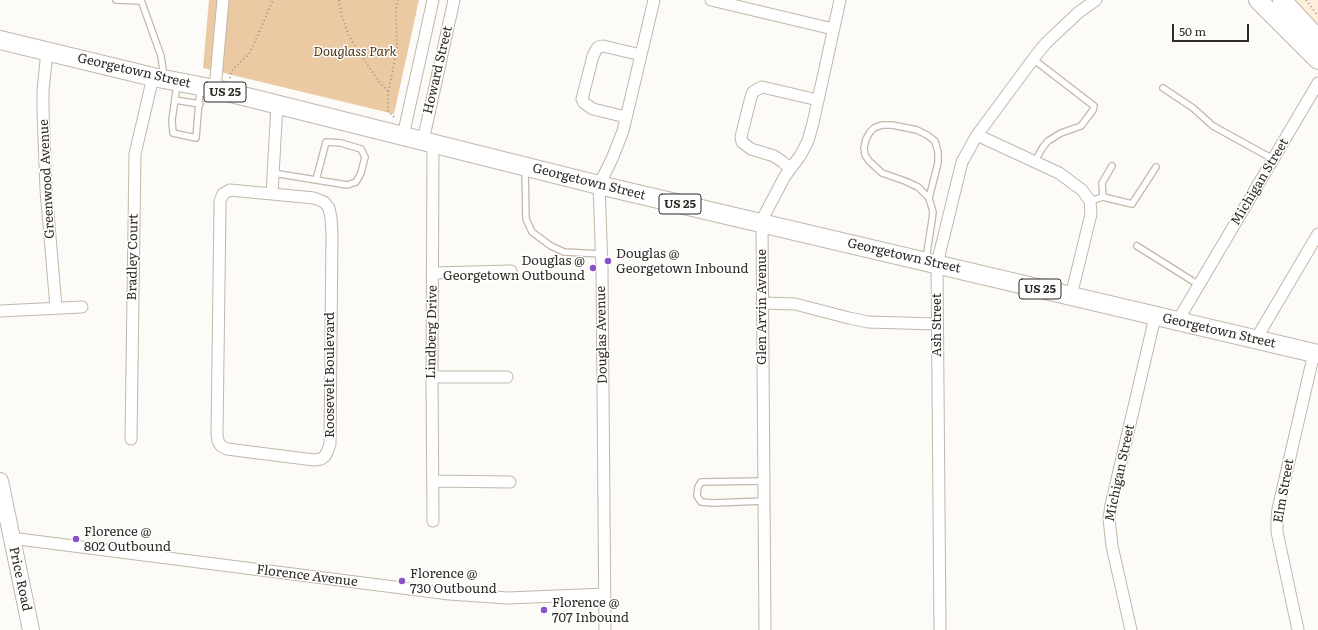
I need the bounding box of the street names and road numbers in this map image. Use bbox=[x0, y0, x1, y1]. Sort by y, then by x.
street label: Howard Street bbox=[420, 24, 456, 116]
street label: Georgetown Street bbox=[76, 50, 192, 92]
road number: US 25 bbox=[204, 82, 246, 102]
street label: Greenwood Avenue bbox=[36, 119, 58, 239]
street label: Michigan Street bbox=[1228, 136, 1292, 228]
street label: Georgetown Street bbox=[531, 160, 647, 204]
road number: US 25 bbox=[659, 194, 701, 214]
street label: Bradley Court bbox=[124, 213, 142, 301]
street label: Georgetown Street bbox=[846, 235, 962, 277]
street label: Glen Arvin Avenue bbox=[754, 249, 770, 365]
road number: US 25 bbox=[1019, 279, 1061, 299]
street label: Lindberg Drive bbox=[423, 285, 441, 379]
street label: Douglas Avenue bbox=[593, 286, 611, 384]
street label: Ash Street bbox=[929, 293, 945, 357]
street label: Georgetown Street bbox=[1161, 310, 1277, 352]
street label: Roosevelt Boulevard bbox=[322, 312, 338, 438]
street label: Michigan Street bbox=[1102, 423, 1138, 523]
street label: Elm Street bbox=[1271, 458, 1297, 524]
street label: Price Road bbox=[6, 545, 34, 613]
street label: Florence Avenue bbox=[255, 562, 359, 590]

